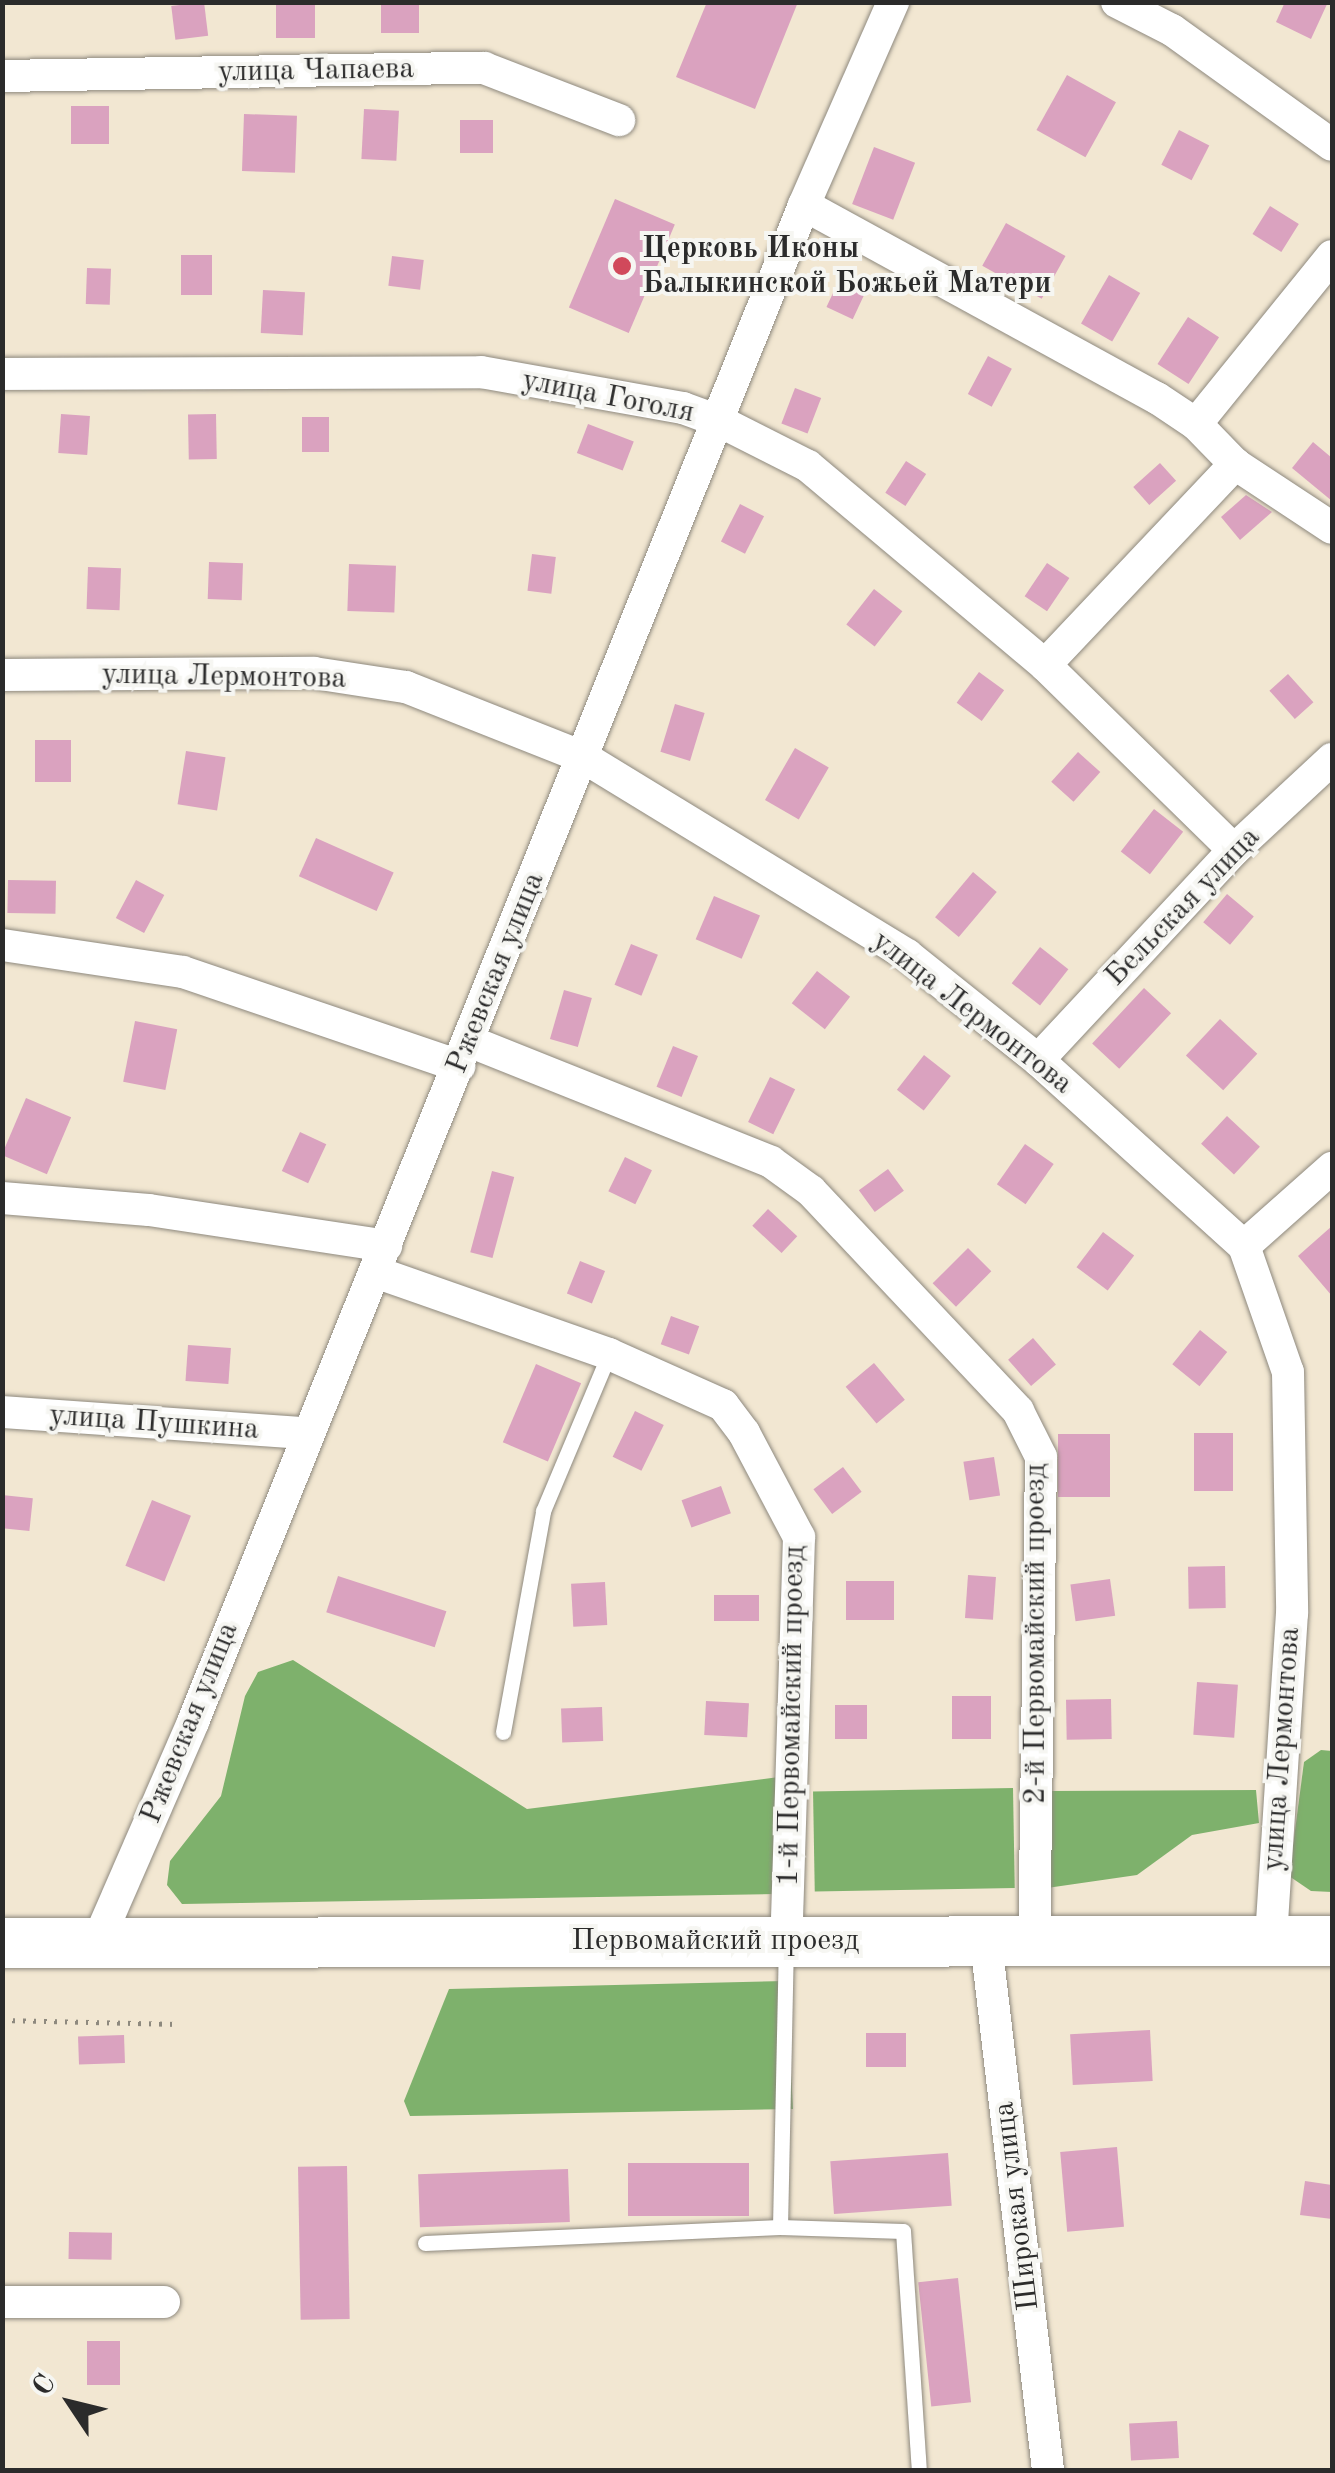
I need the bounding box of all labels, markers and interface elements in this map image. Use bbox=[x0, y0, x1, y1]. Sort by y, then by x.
street label: улица Чапаева bbox=[218, 51, 414, 91]
place label: Церковь Иконы Балыкинской Божьей Матери bbox=[642, 231, 1051, 302]
marker: Церковь Иконы Балыкинской Божьей Матери bbox=[611, 255, 633, 277]
street label: улица Гоголя bbox=[519, 363, 697, 431]
street label: улица Лермонтова bbox=[101, 657, 347, 697]
street label: Бельская улица bbox=[1098, 820, 1268, 994]
street label: Ржевская улица bbox=[439, 867, 553, 1079]
street label: улица Лермонтова bbox=[865, 923, 1079, 1103]
street label: улица Пушкина bbox=[48, 1398, 260, 1448]
street label: 2-й Первомайский проезд bbox=[1018, 1464, 1054, 1804]
street label: 1-й Первомайский проезд bbox=[771, 1545, 813, 1887]
street label: Ржевская улица bbox=[133, 1617, 247, 1829]
street label: улица Лермонтова bbox=[1256, 1626, 1308, 1872]
street label: Первомайский проезд bbox=[571, 1923, 859, 1959]
street label: Широкая улица bbox=[986, 2099, 1048, 2313]
north arrow bbox=[20, 2353, 120, 2453]
text: С bbox=[29, 2370, 62, 2401]

